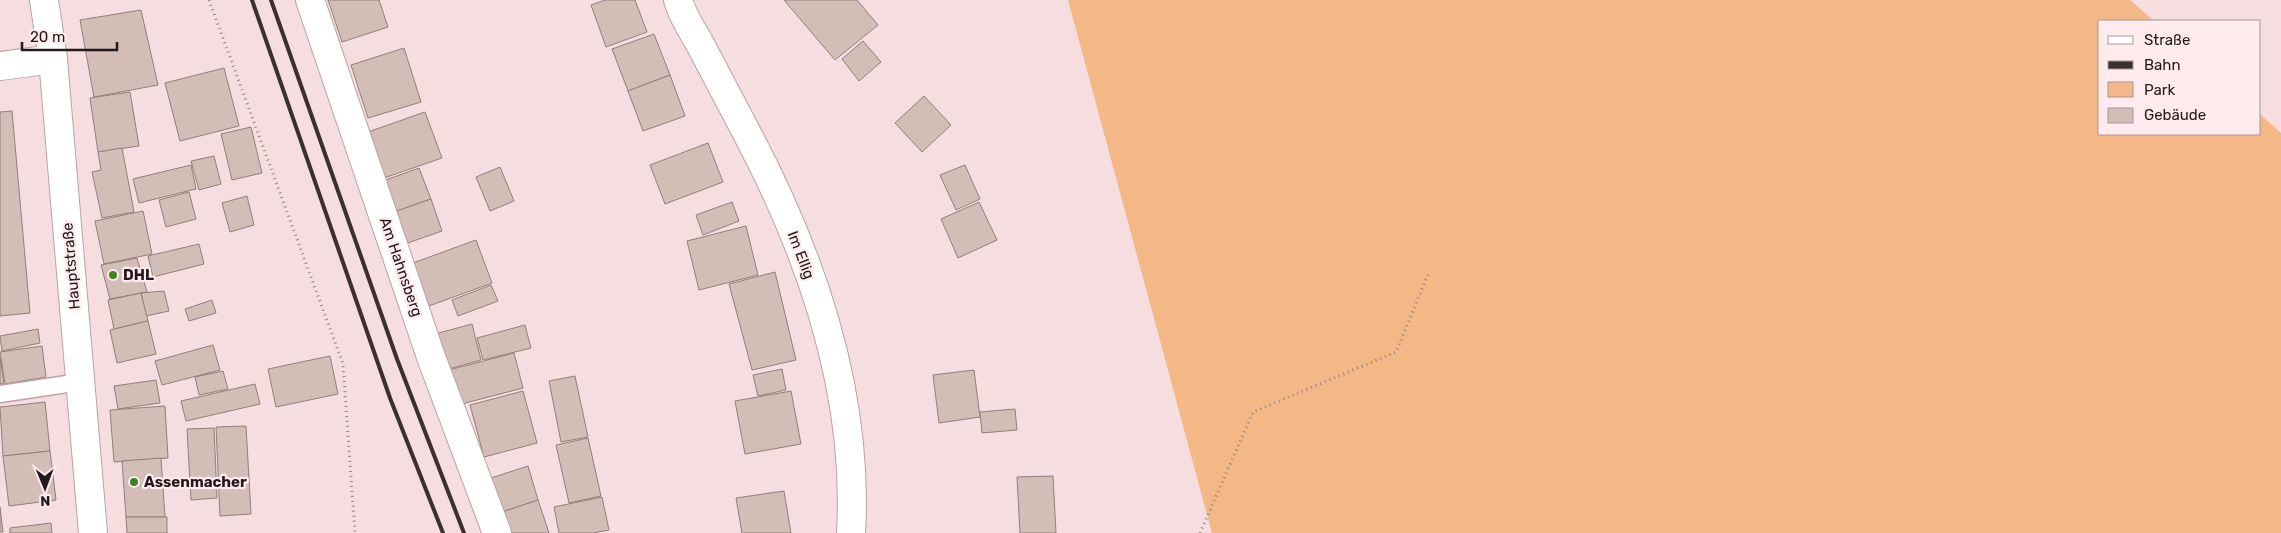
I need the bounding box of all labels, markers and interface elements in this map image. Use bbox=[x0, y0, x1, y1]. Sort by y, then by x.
scale bar bbox=[22, 20, 118, 52]
legend bbox=[2098, 20, 2261, 135]
text: 20 m bbox=[30, 28, 65, 46]
text: Straße bbox=[2144, 31, 2190, 49]
text: Bahn bbox=[2144, 56, 2181, 74]
text: Park bbox=[2144, 81, 2175, 99]
text: Gebäude bbox=[2144, 106, 2206, 124]
street label: Am Hahnsberg bbox=[376, 215, 426, 319]
street label: Hauptstraße bbox=[58, 222, 84, 310]
street label: Im Ellig bbox=[784, 228, 818, 282]
place label: DHL bbox=[123, 266, 154, 284]
marker: DHL bbox=[107, 269, 119, 281]
north arrow bbox=[20, 463, 70, 513]
place label: Assenmacher bbox=[144, 473, 247, 491]
marker: Assenmacher bbox=[128, 476, 140, 488]
text: N bbox=[40, 492, 50, 509]

